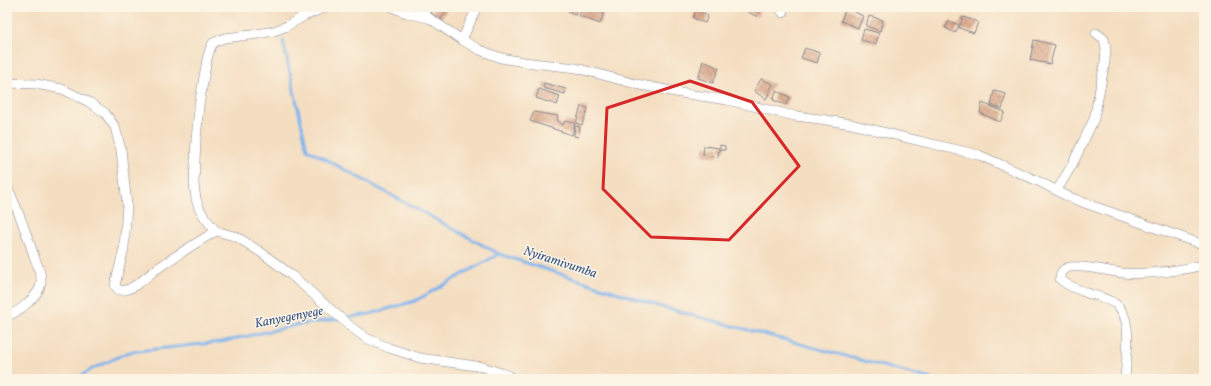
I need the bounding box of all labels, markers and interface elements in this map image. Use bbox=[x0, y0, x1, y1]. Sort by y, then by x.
water label: Nyiramivumba bbox=[521, 243, 599, 283]
water label: Kanyegenyege bbox=[253, 303, 325, 333]

